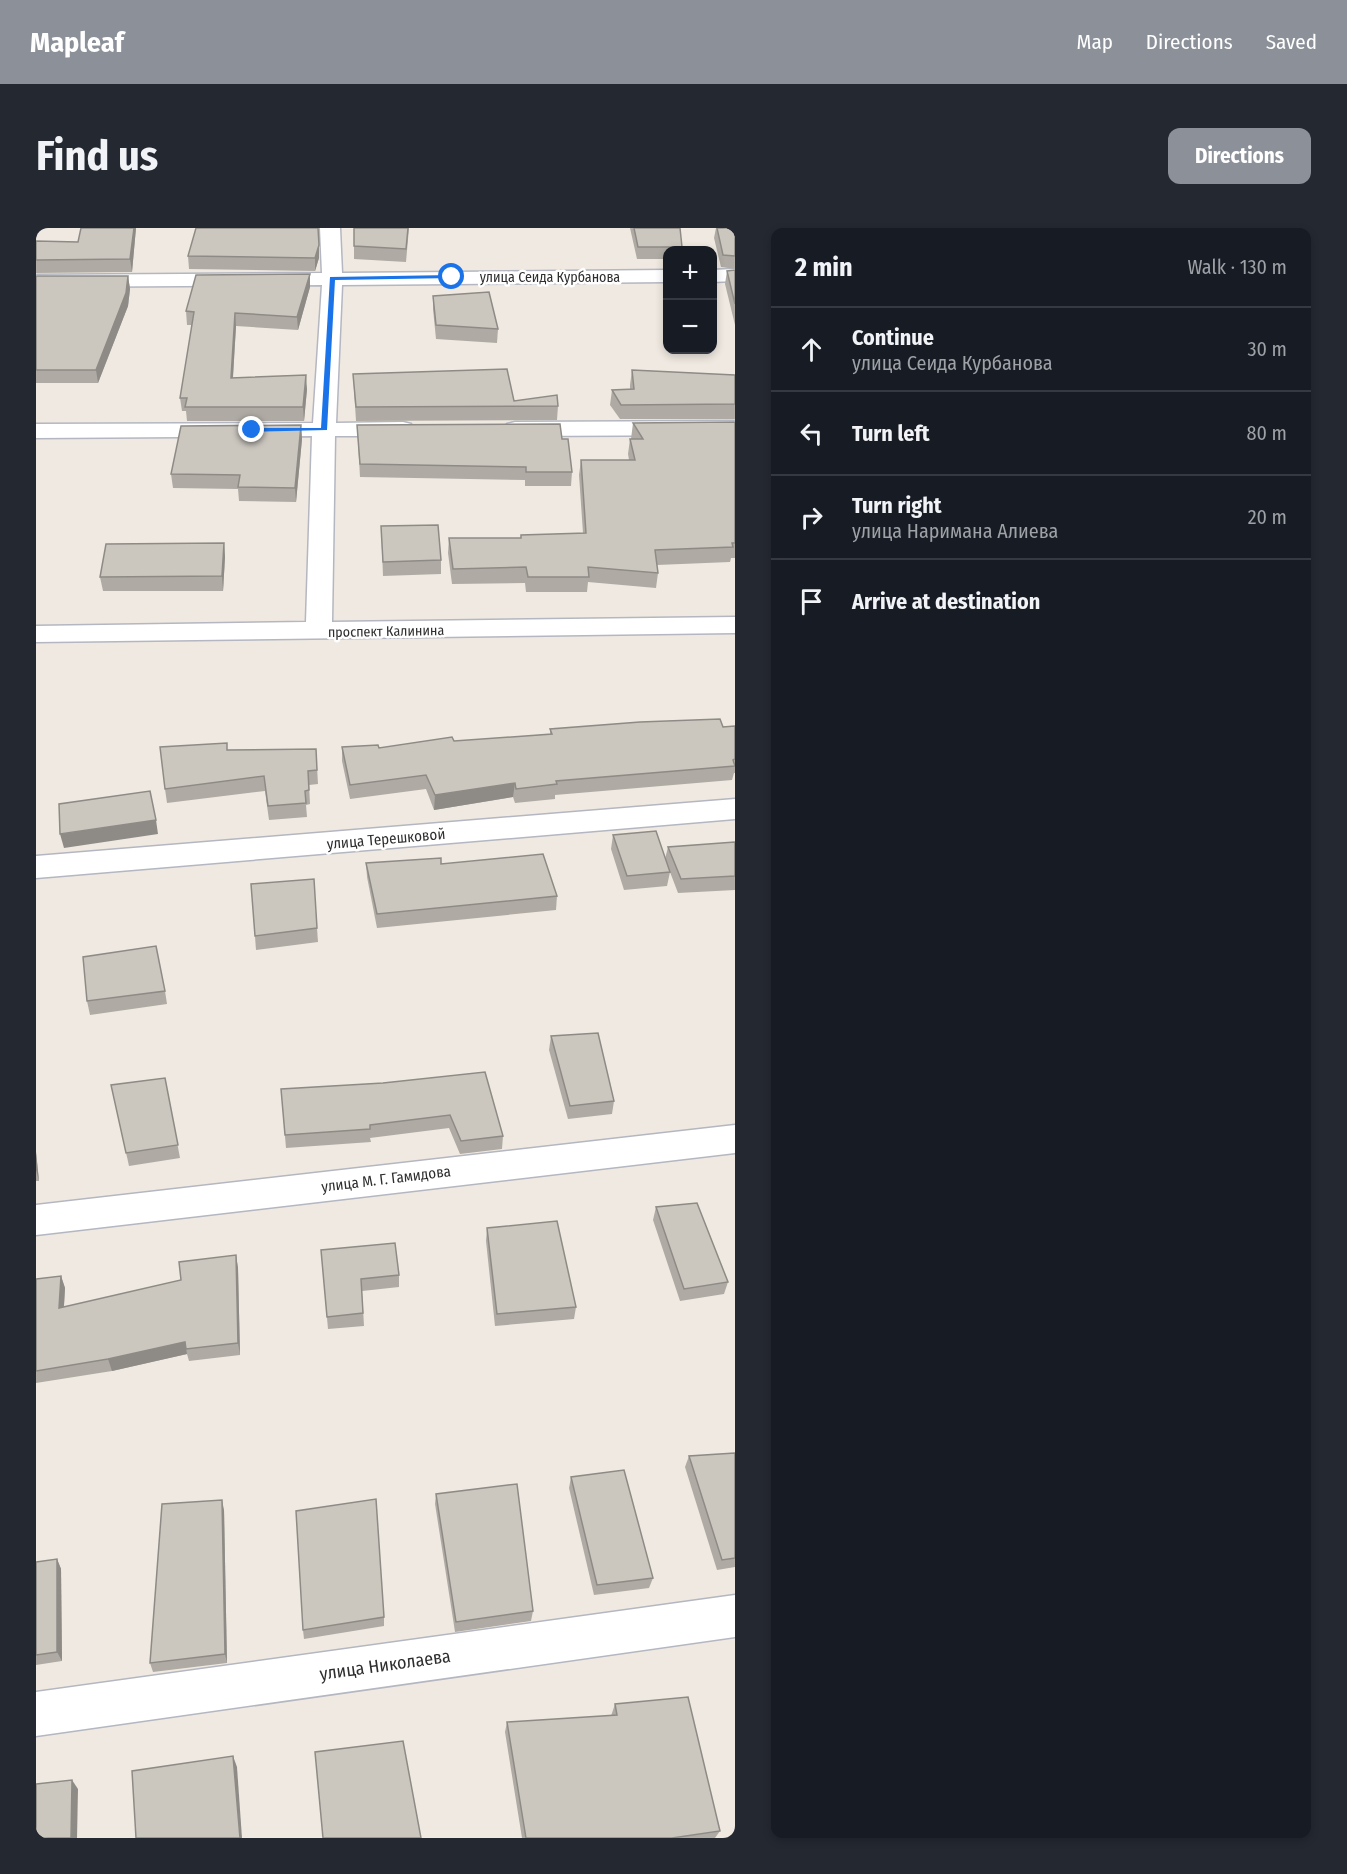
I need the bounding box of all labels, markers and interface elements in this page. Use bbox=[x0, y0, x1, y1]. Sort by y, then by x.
text: Mapleaf bbox=[30, 26, 124, 59]
text: Map bbox=[1076, 29, 1113, 55]
text: Directions bbox=[1146, 29, 1233, 55]
text: Saved bbox=[1266, 29, 1317, 55]
button: Directions bbox=[1168, 128, 1311, 184]
text: Find us bbox=[36, 131, 158, 181]
map controls bbox=[663, 246, 717, 354]
button: + bbox=[663, 246, 717, 300]
text: 2 min bbox=[795, 252, 853, 283]
text: Walk · 130 m bbox=[1187, 255, 1287, 279]
route start bbox=[438, 263, 464, 289]
street label: улица Сеида Курбанова bbox=[480, 269, 620, 286]
button: − bbox=[663, 300, 717, 354]
text: Continue bbox=[852, 324, 934, 351]
icon: ahead bbox=[795, 333, 828, 366]
text: 30 m bbox=[1247, 337, 1287, 361]
text: улица Сеида Курбанова bbox=[852, 351, 1053, 375]
route end bbox=[238, 416, 264, 442]
icon: left bbox=[795, 417, 828, 450]
text: Turn left bbox=[852, 420, 930, 447]
text: 80 m bbox=[1247, 421, 1287, 445]
text: Turn right bbox=[852, 492, 941, 519]
icon: right bbox=[795, 501, 828, 534]
text: 20 m bbox=[1248, 505, 1287, 529]
text: улица Наримана Алиева bbox=[852, 519, 1058, 543]
icon: arrive bbox=[795, 585, 828, 618]
text: Arrive at destination bbox=[852, 588, 1040, 615]
street label: проспект Калинина bbox=[328, 622, 444, 641]
street label: улица Терешковой bbox=[326, 825, 446, 853]
street label: улица М. Г. Гамидова bbox=[320, 1162, 452, 1196]
street label: улица Николаева bbox=[318, 1645, 452, 1685]

